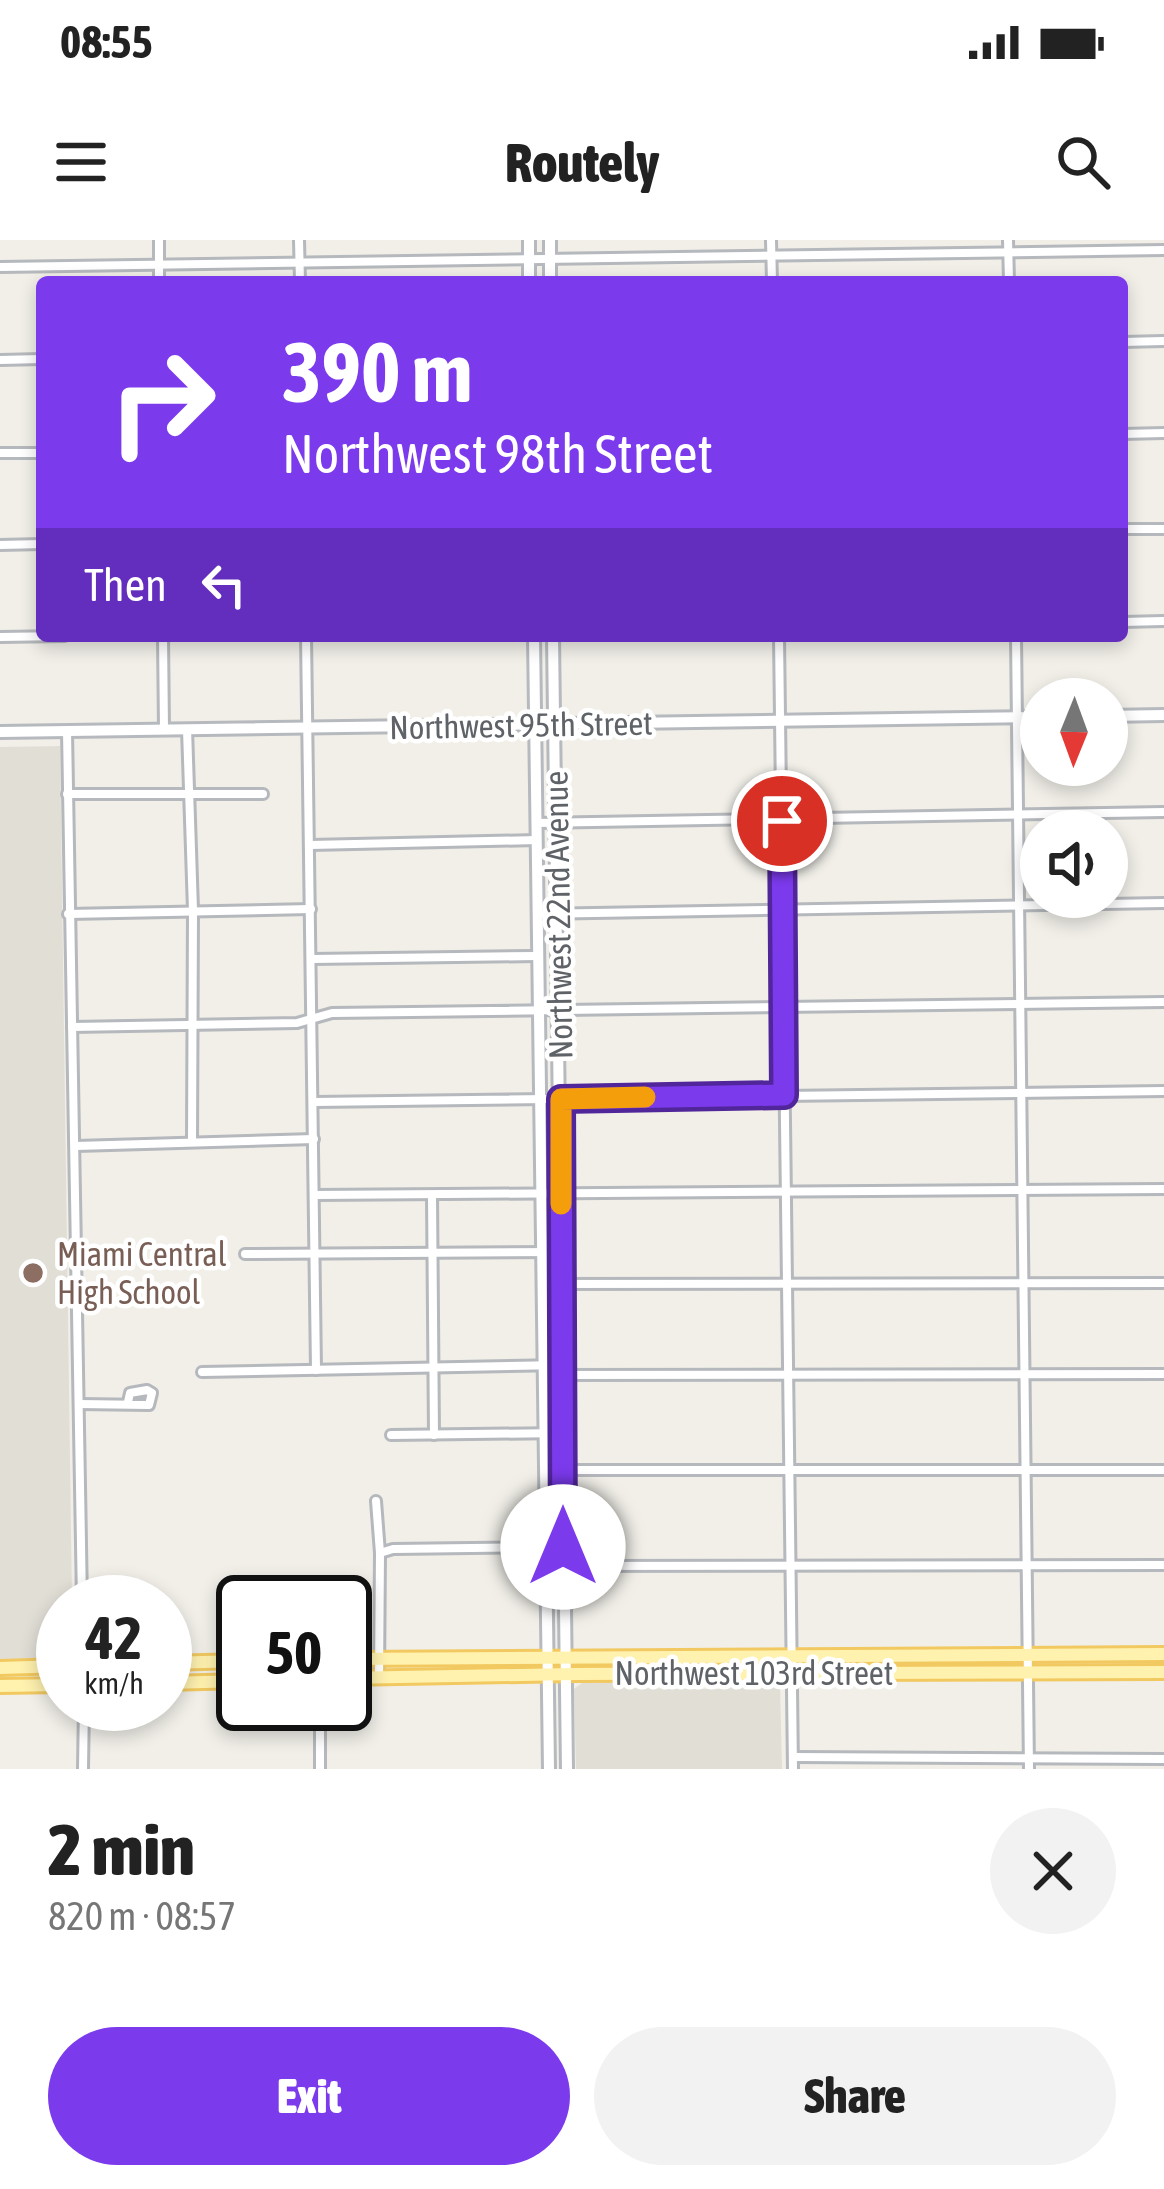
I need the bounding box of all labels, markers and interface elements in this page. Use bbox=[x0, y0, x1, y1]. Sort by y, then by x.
text: 08:55 bbox=[60, 16, 153, 68]
icon: menu bbox=[48, 129, 114, 195]
icon: search bbox=[1050, 129, 1116, 195]
text: Routely bbox=[505, 132, 659, 193]
icon: right bbox=[84, 324, 240, 480]
text: 390 m bbox=[282, 324, 472, 420]
text: Northwest 98th Street bbox=[282, 423, 713, 484]
icon: left bbox=[191, 552, 257, 618]
text: Then bbox=[84, 559, 167, 611]
north arrow bbox=[1020, 678, 1128, 786]
map controls bbox=[1020, 678, 1128, 918]
street label: Northwest 95th Street bbox=[389, 704, 653, 746]
street label: Northwest 22nd Avenue bbox=[536, 770, 580, 1060]
pin bbox=[731, 770, 833, 872]
icon: arrive bbox=[749, 788, 815, 854]
button: sound bbox=[1020, 810, 1128, 918]
place label: Miami Central High School bbox=[57, 1235, 227, 1311]
marker: Miami Central High School bbox=[20, 1260, 46, 1286]
position arrow bbox=[500, 1484, 626, 1610]
speed limit sign: 50 bbox=[216, 1575, 372, 1731]
text: 42 bbox=[86, 1603, 142, 1672]
street label: Northwest 103rd Street bbox=[615, 1654, 893, 1692]
text: km/h bbox=[84, 1666, 144, 1700]
text: 2 min bbox=[48, 1808, 195, 1890]
button: close bbox=[990, 1808, 1116, 1934]
text: 820 m · 08:57 bbox=[48, 1894, 236, 1938]
button: Exit bbox=[48, 2027, 570, 2165]
button: Share bbox=[594, 2027, 1116, 2165]

